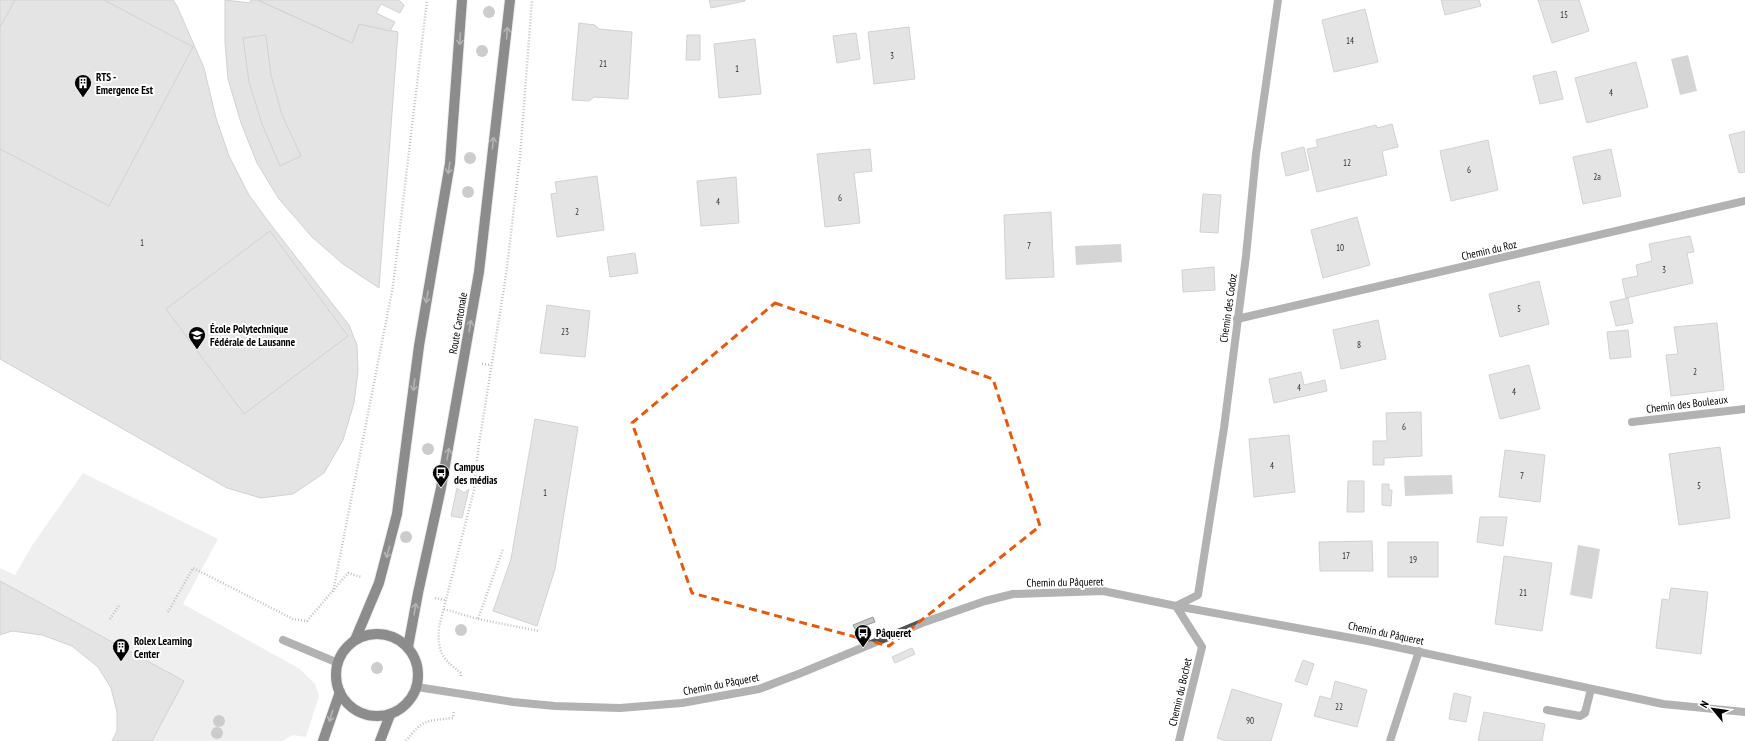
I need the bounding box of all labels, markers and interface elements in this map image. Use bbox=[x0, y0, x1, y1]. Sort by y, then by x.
house number: 15 bbox=[1560, 9, 1568, 20]
one-way arrow bbox=[504, 26, 511, 39]
one-way arrow bbox=[456, 32, 464, 45]
house number: 14 bbox=[1346, 35, 1354, 46]
house number: 3 bbox=[890, 50, 894, 61]
house number: 21 bbox=[599, 58, 607, 69]
house number: 1 bbox=[735, 63, 739, 74]
place label: RTS - Emergence Est bbox=[96, 70, 154, 97]
building icon: RTS - Emergence Est bbox=[73, 73, 93, 98]
house number: 4 bbox=[1609, 87, 1613, 98]
one-way arrow bbox=[490, 137, 497, 150]
house number: 12 bbox=[1343, 157, 1351, 168]
one-way arrow bbox=[445, 162, 453, 175]
house number: 6 bbox=[1467, 164, 1471, 175]
house number: 2a bbox=[1593, 171, 1601, 182]
house number: 6 bbox=[838, 192, 842, 203]
house number: 4 bbox=[716, 196, 720, 207]
house number: 2 bbox=[575, 206, 579, 217]
house number: 1 bbox=[140, 237, 144, 248]
street label: Chemin du Roz bbox=[1460, 237, 1518, 263]
house number: 7 bbox=[1027, 240, 1031, 251]
house number: 10 bbox=[1336, 242, 1344, 253]
house number: 3 bbox=[1662, 264, 1666, 275]
street label: Chemin des Codoz bbox=[1216, 273, 1240, 343]
one-way arrow bbox=[423, 290, 431, 303]
street label: Route Cantonale bbox=[446, 291, 470, 355]
house number: 5 bbox=[1517, 303, 1521, 314]
one-way arrow bbox=[466, 320, 474, 333]
place label: École Polytechnique Fédérale de Lausanne bbox=[210, 322, 296, 349]
school or university icon: École Polytechnique Fédérale de Lausanne bbox=[187, 325, 207, 350]
house number: 23 bbox=[561, 326, 569, 337]
house number: 8 bbox=[1357, 339, 1361, 350]
house number: 2 bbox=[1693, 366, 1697, 377]
one-way arrow bbox=[410, 378, 418, 391]
house number: 4 bbox=[1297, 382, 1301, 393]
house number: 4 bbox=[1512, 386, 1516, 397]
street label: Chemin des Bouleaux bbox=[1645, 392, 1729, 416]
house number: 6 bbox=[1402, 421, 1406, 432]
one-way arrow bbox=[444, 448, 452, 461]
place label: Campus des médias bbox=[454, 460, 498, 487]
house number: 4 bbox=[1270, 460, 1274, 471]
bus stop icon: Campus des médias bbox=[431, 463, 451, 488]
house number: 7 bbox=[1520, 470, 1524, 481]
house number: 5 bbox=[1697, 480, 1701, 491]
house number: 1 bbox=[543, 487, 547, 498]
one-way arrow bbox=[384, 546, 391, 559]
house number: 17 bbox=[1342, 550, 1350, 561]
house number: 19 bbox=[1409, 554, 1417, 565]
street label: Chemin du Pâqueret bbox=[1026, 574, 1104, 590]
house number: 21 bbox=[1519, 587, 1527, 598]
one-way arrow bbox=[411, 602, 419, 615]
street label: Chemin du Pâqueret bbox=[1347, 618, 1425, 648]
bus stop icon: Pâqueret bbox=[853, 623, 873, 648]
place label: Pâqueret bbox=[876, 626, 912, 640]
place label: Rolex Learning Center bbox=[134, 634, 192, 661]
building icon: Rolex Learning Center bbox=[111, 637, 131, 662]
street label: Chemin du Bochet bbox=[1165, 657, 1195, 727]
street label: Chemin du Pâqueret bbox=[682, 670, 760, 698]
north arrow bbox=[1693, 689, 1733, 729]
text: N bbox=[1697, 698, 1712, 710]
house number: 22 bbox=[1335, 701, 1343, 712]
one-way arrow bbox=[327, 710, 334, 723]
house number: 90 bbox=[1246, 715, 1254, 726]

